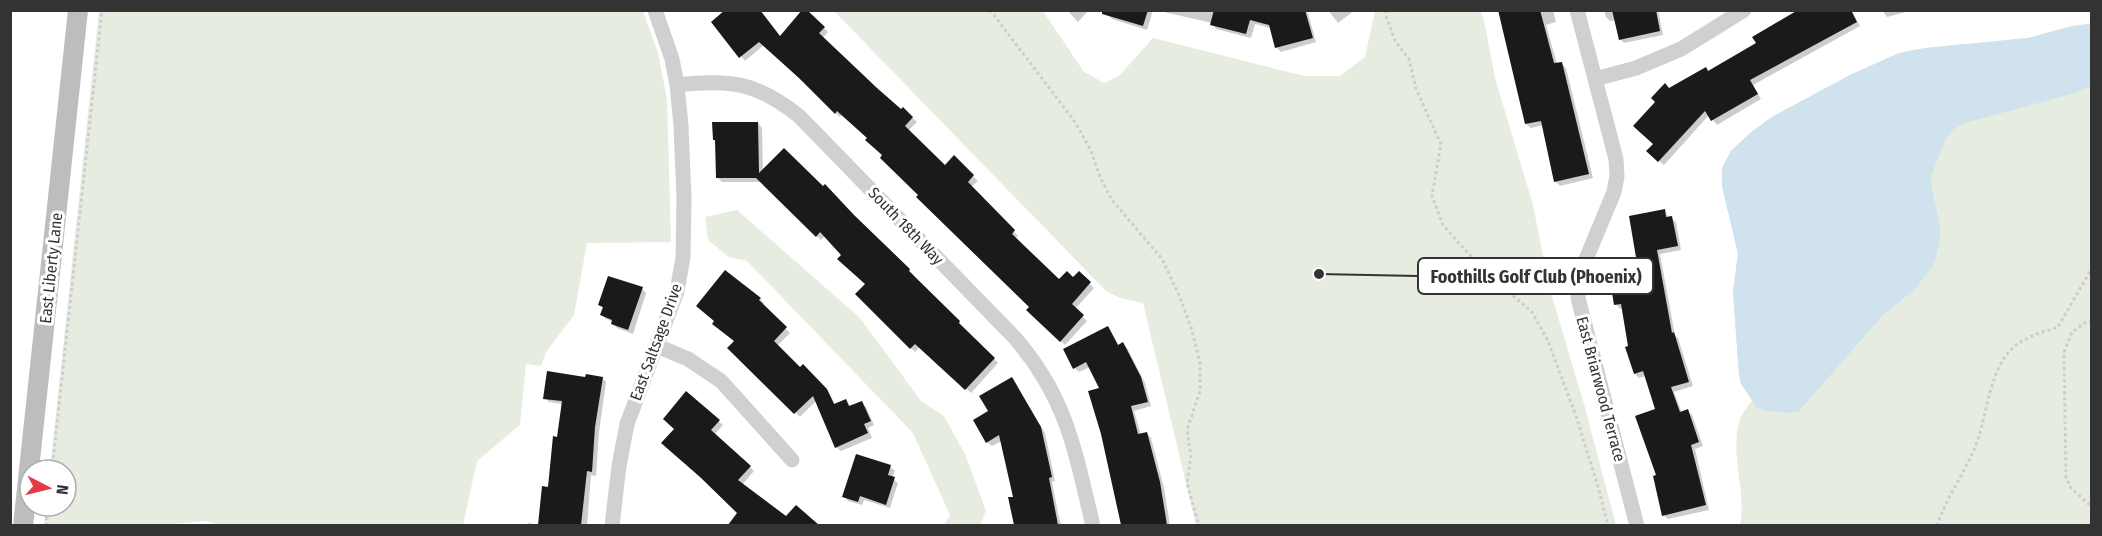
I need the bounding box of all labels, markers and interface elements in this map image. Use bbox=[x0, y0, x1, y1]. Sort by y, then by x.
street label: South 18th Way bbox=[864, 183, 948, 269]
street label: East Liberty Lane bbox=[36, 212, 66, 324]
callout: Foothills Golf Club (Phoenix) bbox=[1418, 258, 1653, 294]
text: Foothills Golf Club (Phoenix) bbox=[1430, 266, 1642, 288]
street label: East Saltsage Drive bbox=[626, 281, 686, 403]
street label: East Briarwood Terrace bbox=[1572, 314, 1630, 464]
north arrow bbox=[18, 458, 78, 518]
text: N bbox=[52, 484, 72, 496]

